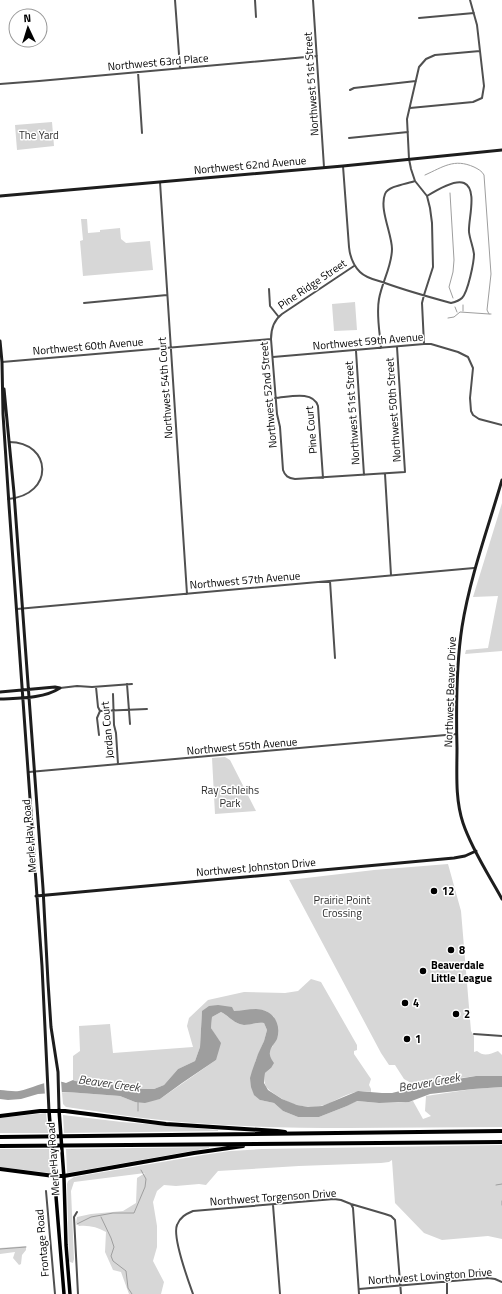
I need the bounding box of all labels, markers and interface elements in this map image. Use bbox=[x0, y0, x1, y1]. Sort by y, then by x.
north arrow bbox=[8, 8, 48, 48]
text: N bbox=[23, 10, 32, 26]
street label: Northwest 51st Street bbox=[299, 31, 323, 136]
street label: Northwest 63rd Place bbox=[107, 50, 209, 74]
park label: The Yard bbox=[19, 127, 59, 143]
street label: Northwest 62nd Avenue bbox=[193, 152, 307, 178]
street label: Pine Ridge Street bbox=[274, 255, 350, 313]
street label: Northwest 59th Avenue bbox=[312, 328, 424, 354]
street label: Northwest 60th Avenue bbox=[32, 333, 144, 359]
street label: Northwest 54th Court bbox=[153, 337, 177, 439]
street label: Northwest 52nd Street bbox=[255, 341, 281, 449]
street label: Northwest 50th Street bbox=[381, 357, 405, 463]
street label: Northwest 51st Street bbox=[340, 360, 364, 465]
street label: Pine Court bbox=[301, 405, 321, 455]
street label: Northwest 57th Avenue bbox=[189, 567, 301, 593]
street label: Northwest Beaver Drive bbox=[440, 636, 460, 748]
street label: Jordan Court bbox=[97, 701, 117, 759]
street label: Northwest 55th Avenue bbox=[186, 733, 298, 759]
park label: Ray Schleihs Park bbox=[201, 782, 259, 811]
street label: Merle Hay Road bbox=[18, 799, 40, 873]
street label: Northwest Johnston Drive bbox=[196, 854, 317, 880]
place label: 12 bbox=[442, 883, 454, 899]
marker: 12 bbox=[429, 886, 439, 896]
park label: Prairie Point Crossing bbox=[314, 892, 371, 921]
place label: 8 bbox=[459, 942, 465, 958]
marker: 8 bbox=[446, 945, 456, 955]
place label: Beaverdale Little League bbox=[431, 957, 492, 986]
marker: Beaverdale Little League bbox=[418, 966, 428, 976]
place label: 4 bbox=[413, 995, 419, 1011]
marker: 4 bbox=[400, 998, 410, 1008]
place label: 2 bbox=[464, 1006, 470, 1022]
marker: 2 bbox=[451, 1009, 461, 1019]
place label: 1 bbox=[415, 1031, 421, 1047]
marker: 1 bbox=[402, 1034, 412, 1044]
water label: Beaver Creek bbox=[397, 1067, 463, 1097]
water label: Beaver Creek bbox=[77, 1069, 143, 1097]
street label: Merle Hay Road bbox=[42, 1122, 64, 1196]
street label: Northwest Torgenson Drive bbox=[209, 1185, 337, 1209]
street label: Frontage Road bbox=[31, 1208, 53, 1277]
street label: Northwest Lovington Drive bbox=[367, 1264, 493, 1288]

